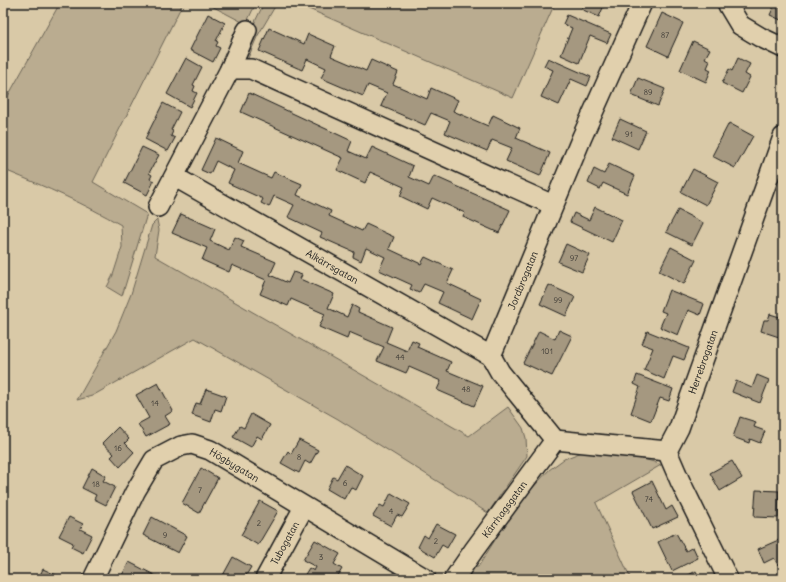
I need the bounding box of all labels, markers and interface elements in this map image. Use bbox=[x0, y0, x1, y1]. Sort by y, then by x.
house number: 87 bbox=[661, 30, 669, 40]
house number: 89 bbox=[643, 87, 653, 97]
house number: 91 bbox=[625, 129, 633, 139]
street label: Alkärrsgatan bbox=[304, 246, 361, 286]
street label: Jordbrogatan bbox=[505, 249, 540, 311]
house number: 97 bbox=[570, 253, 578, 263]
house number: 99 bbox=[553, 295, 563, 305]
street label: Herrebrogatan bbox=[685, 328, 720, 396]
house number: 101 bbox=[541, 346, 553, 356]
house number: 44 bbox=[395, 352, 405, 362]
house number: 48 bbox=[461, 384, 471, 394]
house number: 14 bbox=[151, 398, 159, 408]
house number: 16 bbox=[114, 443, 122, 453]
street label: Högbygatan bbox=[207, 445, 262, 485]
house number: 8 bbox=[297, 452, 302, 462]
house number: 6 bbox=[343, 478, 348, 488]
street label: Kärrhagsgatan bbox=[479, 478, 530, 540]
house number: 18 bbox=[92, 479, 100, 489]
house number: 7 bbox=[198, 485, 202, 495]
house number: 74 bbox=[645, 494, 654, 504]
house number: 4 bbox=[389, 506, 394, 516]
house number: 2 bbox=[257, 518, 262, 528]
street label: Tubogatan bbox=[267, 519, 302, 567]
house number: 9 bbox=[163, 530, 168, 540]
house number: 2 bbox=[434, 536, 439, 546]
house number: 3 bbox=[319, 552, 324, 562]

